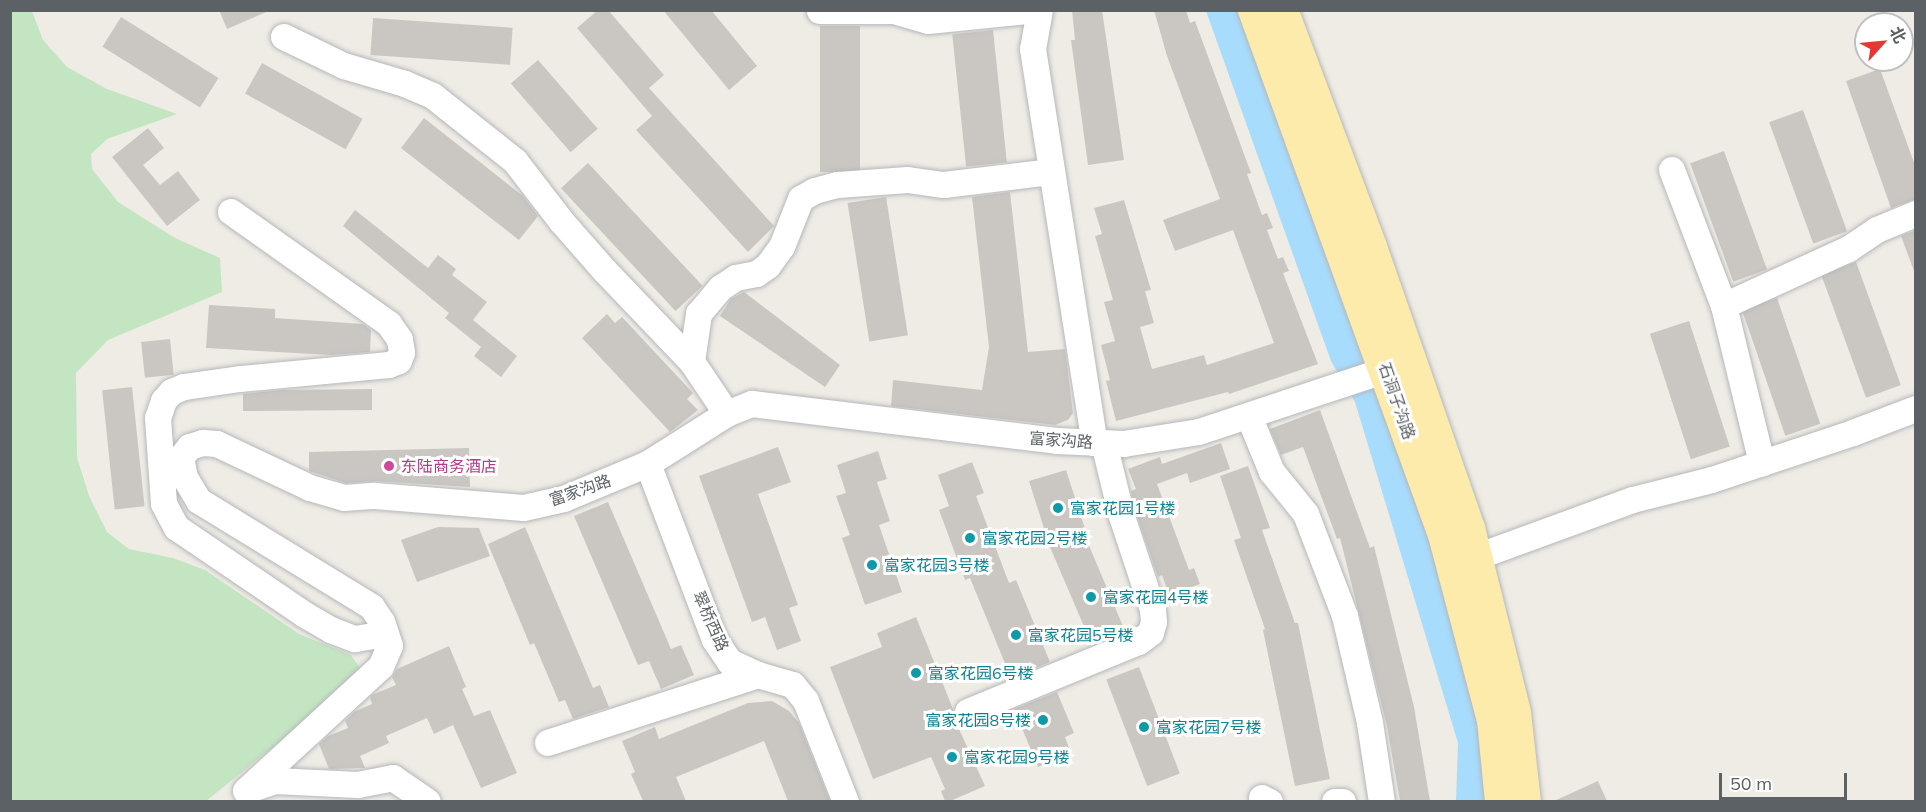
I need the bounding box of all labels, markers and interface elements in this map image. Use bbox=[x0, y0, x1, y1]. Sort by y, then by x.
north arrow bbox=[1854, 12, 1914, 72]
text: 北 bbox=[1886, 23, 1911, 46]
street label: 石洞子沟路 bbox=[1375, 360, 1419, 442]
street label: 富家沟路 bbox=[1028, 428, 1094, 452]
place label: 东陆商务酒店 bbox=[401, 456, 497, 476]
marker: 东陆商务酒店 bbox=[382, 459, 396, 473]
street label: 富家沟路 bbox=[547, 471, 613, 509]
place label: 富家花园1号楼 bbox=[1070, 498, 1176, 518]
marker: 富家花园1号楼 bbox=[1051, 501, 1065, 515]
place label: 富家花园2号楼 bbox=[982, 528, 1088, 548]
marker: 富家花园2号楼 bbox=[963, 531, 977, 545]
place label: 富家花园3号楼 bbox=[884, 555, 990, 575]
marker: 富家花园3号楼 bbox=[865, 558, 879, 572]
place label: 富家花园4号楼 bbox=[1103, 587, 1209, 607]
street label: 翠桥西路 bbox=[689, 588, 733, 654]
marker: 富家花园4号楼 bbox=[1084, 590, 1098, 604]
place label: 富家花园5号楼 bbox=[1028, 625, 1134, 645]
marker: 富家花园5号楼 bbox=[1009, 628, 1023, 642]
place label: 富家花园6号楼 bbox=[928, 663, 1034, 683]
marker: 富家花园6号楼 bbox=[909, 666, 923, 680]
place label: 富家花园8号楼 bbox=[925, 710, 1031, 730]
marker: 富家花园8号楼 bbox=[1036, 713, 1050, 727]
place label: 富家花园7号楼 bbox=[1156, 717, 1262, 737]
marker: 富家花园7号楼 bbox=[1137, 720, 1151, 734]
place label: 富家花园9号楼 bbox=[964, 747, 1070, 767]
marker: 富家花园9号楼 bbox=[945, 750, 959, 764]
scale bar bbox=[1722, 761, 1850, 799]
text: 50 m bbox=[1730, 772, 1772, 795]

